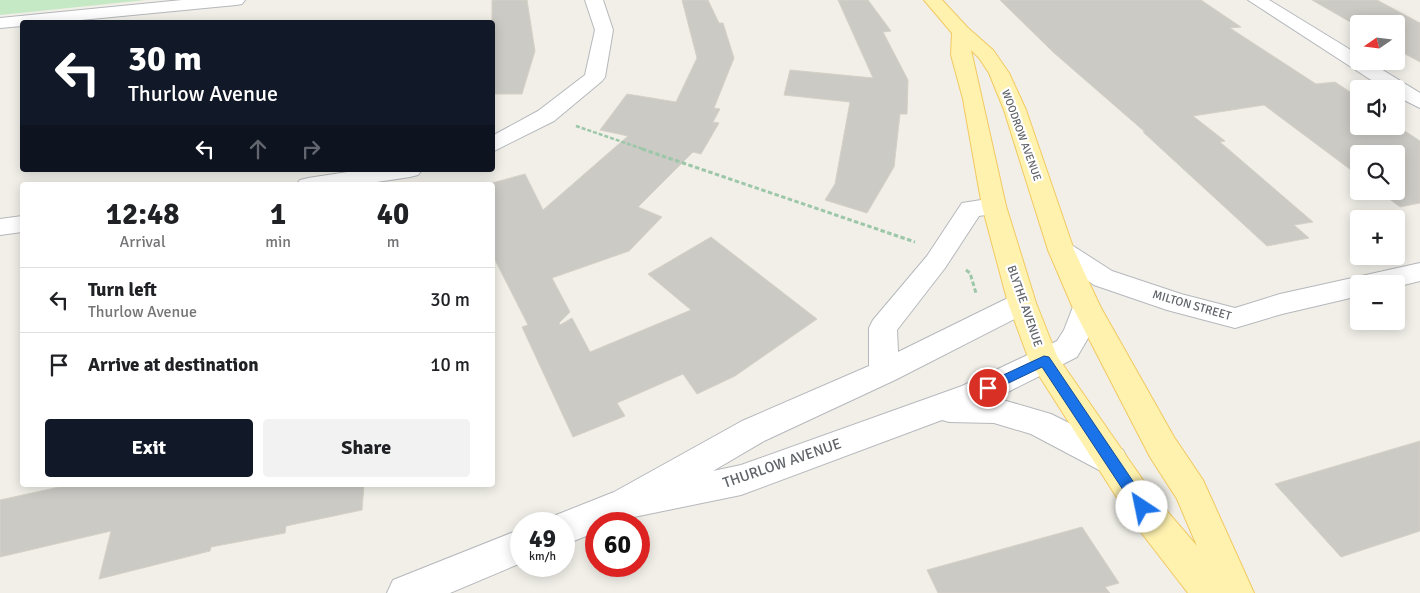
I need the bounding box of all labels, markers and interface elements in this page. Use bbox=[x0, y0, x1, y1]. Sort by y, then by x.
north arrow bbox=[1350, 15, 1405, 70]
map controls bbox=[1350, 15, 1405, 330]
text: 30 m bbox=[128, 37, 202, 80]
icon: left bbox=[45, 40, 110, 105]
text: Thurlow Avenue bbox=[128, 80, 278, 107]
button: sound bbox=[1350, 80, 1405, 135]
street label: WOODROW AVENUE bbox=[999, 88, 1044, 183]
icon: left bbox=[191, 135, 219, 163]
icon: ahead bbox=[244, 135, 272, 163]
icon: right bbox=[297, 135, 325, 163]
button: search bbox=[1350, 145, 1405, 200]
text: 12:48 bbox=[106, 196, 179, 233]
text: 1 bbox=[270, 196, 286, 233]
text: 40 bbox=[377, 196, 409, 233]
button: + bbox=[1350, 210, 1405, 265]
text: Arrival bbox=[120, 232, 166, 252]
text: min bbox=[265, 232, 291, 252]
text: m bbox=[387, 232, 399, 252]
street label: BLYTHE AVENUE bbox=[1004, 263, 1046, 349]
button: − bbox=[1350, 275, 1405, 330]
text: Turn left bbox=[88, 278, 157, 302]
icon: left bbox=[45, 286, 73, 314]
street label: MILTON STREET bbox=[1151, 287, 1233, 324]
text: 30 m bbox=[430, 288, 470, 312]
text: Thurlow Avenue bbox=[88, 302, 197, 322]
icon: arrive bbox=[45, 351, 73, 379]
text: Arrive at destination bbox=[88, 353, 259, 377]
text: 10 m bbox=[430, 353, 470, 377]
pin bbox=[967, 367, 1009, 409]
icon: arrive bbox=[974, 374, 1002, 402]
button: Exit bbox=[45, 419, 253, 477]
button: Share bbox=[263, 419, 470, 477]
street label: THURLOW AVENUE bbox=[720, 434, 844, 492]
position arrow bbox=[1115, 480, 1167, 532]
speed limit sign: 60 bbox=[585, 512, 650, 577]
text: 49 bbox=[529, 523, 556, 554]
text: km/h bbox=[529, 549, 556, 564]

